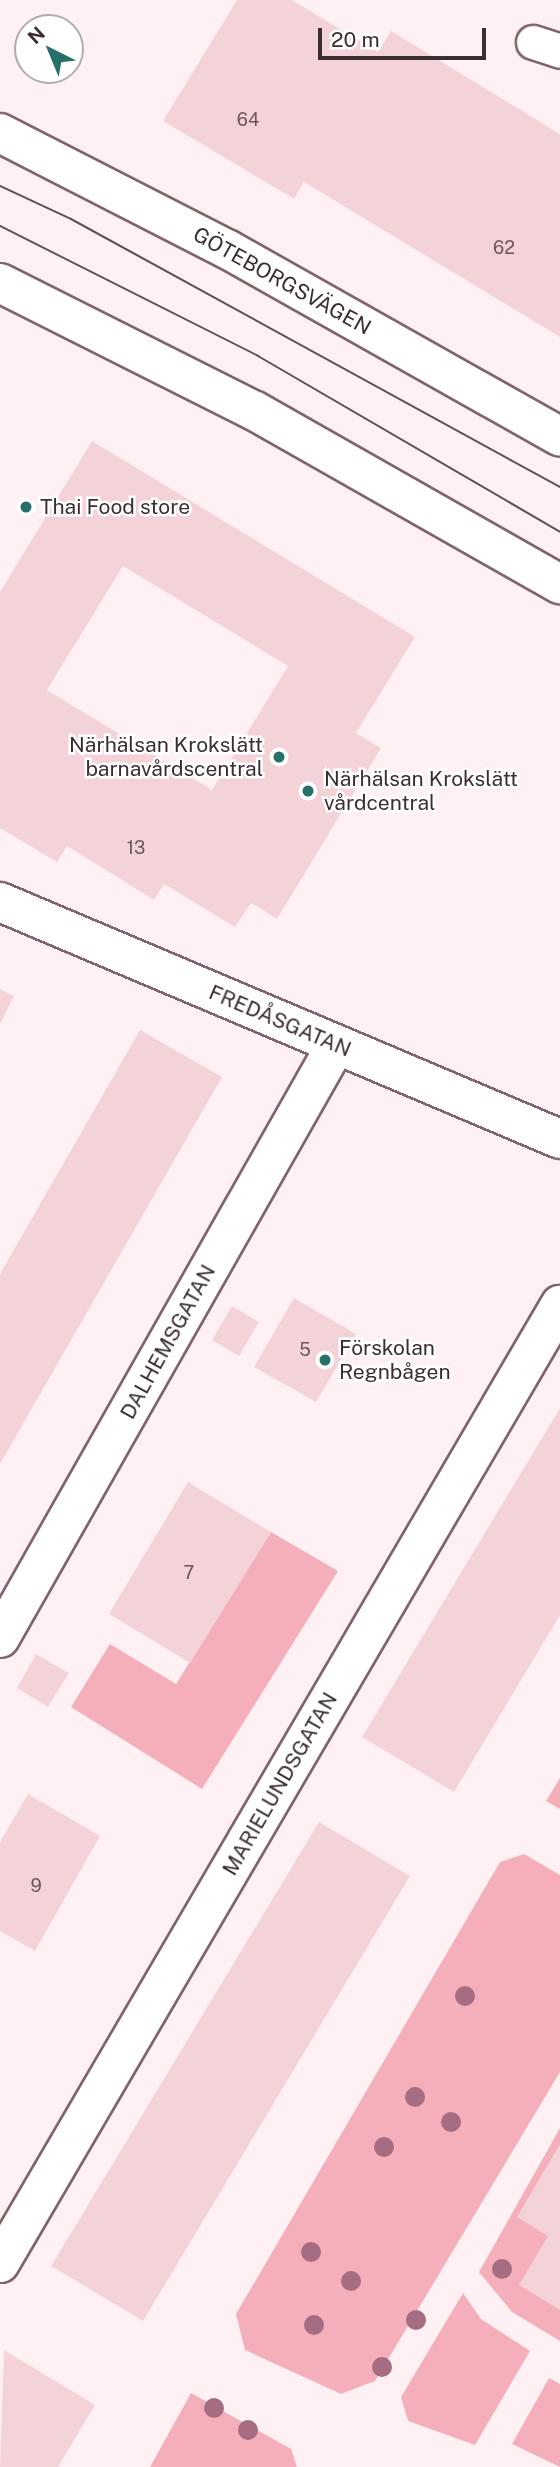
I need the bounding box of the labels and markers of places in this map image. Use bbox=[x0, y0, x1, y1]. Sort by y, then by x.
place label: Thai Food store bbox=[40, 494, 190, 520]
marker: Thai Food store bbox=[18, 499, 34, 515]
place label: Närhälsan Krokslätt barnavårdscentral bbox=[69, 732, 263, 782]
marker: Närhälsan Krokslätt barnavårdscentral bbox=[269, 747, 289, 767]
place label: Närhälsan Krokslätt vårdcentral bbox=[324, 766, 518, 816]
marker: Närhälsan Krokslätt vårdcentral bbox=[298, 781, 318, 801]
place label: Förskolan Regnbågen bbox=[339, 1335, 451, 1385]
marker: Förskolan Regnbågen bbox=[317, 1352, 333, 1368]

